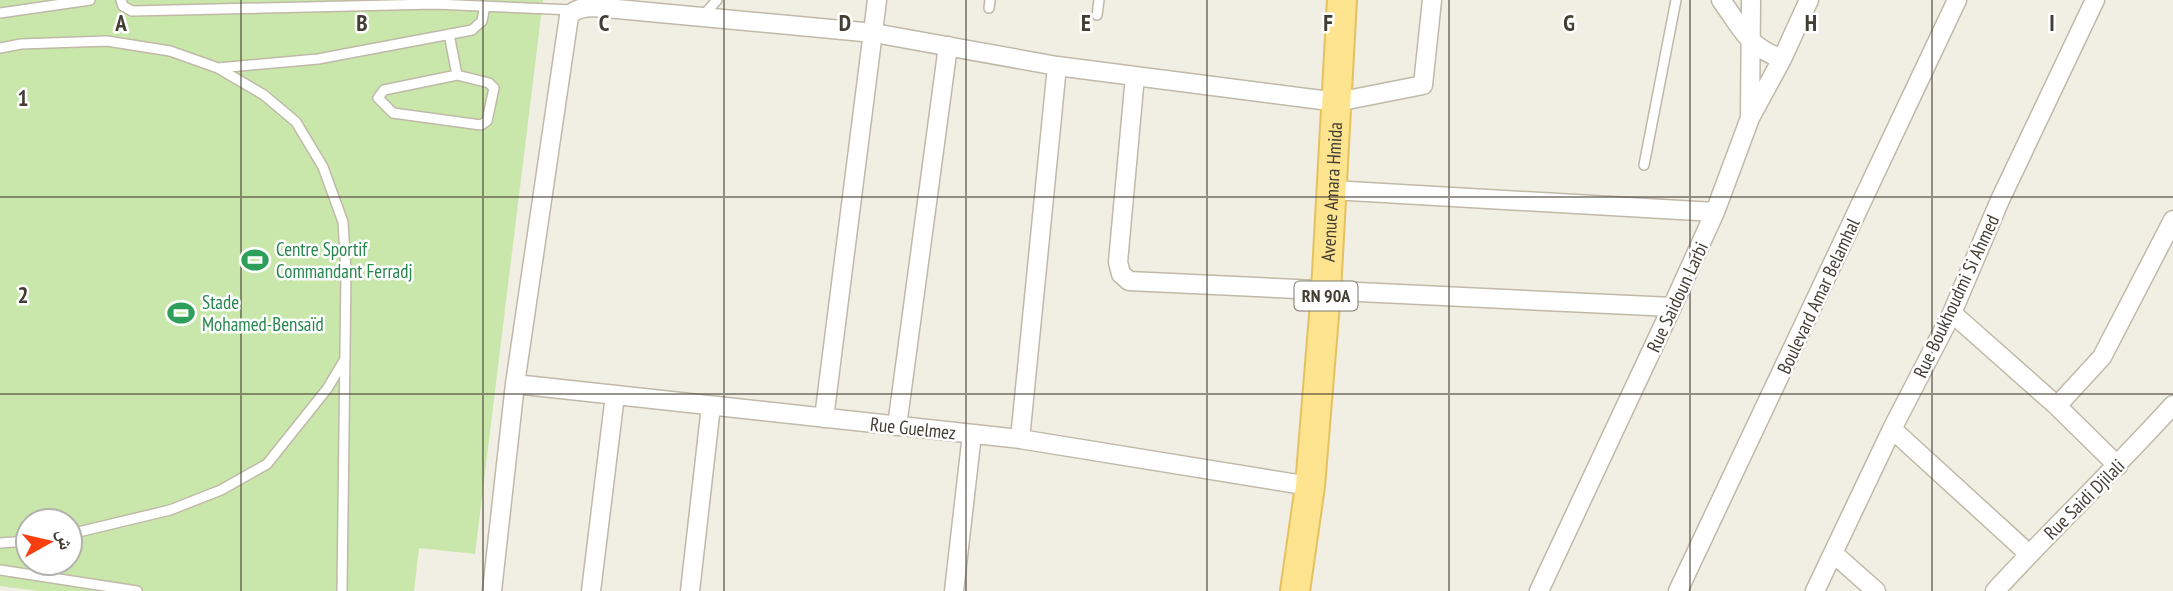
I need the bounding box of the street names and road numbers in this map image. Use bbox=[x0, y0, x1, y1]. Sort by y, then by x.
street label: Avenue Amara Hmida bbox=[1316, 121, 1347, 262]
street label: Rue Boukhoudmi Si Ahmed bbox=[1908, 211, 2004, 381]
street label: Boulevard Amar Belamhal bbox=[1771, 214, 1865, 378]
street label: Rue Saidoun Larbi bbox=[1641, 238, 1713, 356]
road number: RN 90A bbox=[1294, 282, 1358, 310]
street label: Rue Guelmez bbox=[869, 412, 957, 444]
street label: Rue Saidi Djilali bbox=[2039, 454, 2129, 544]

